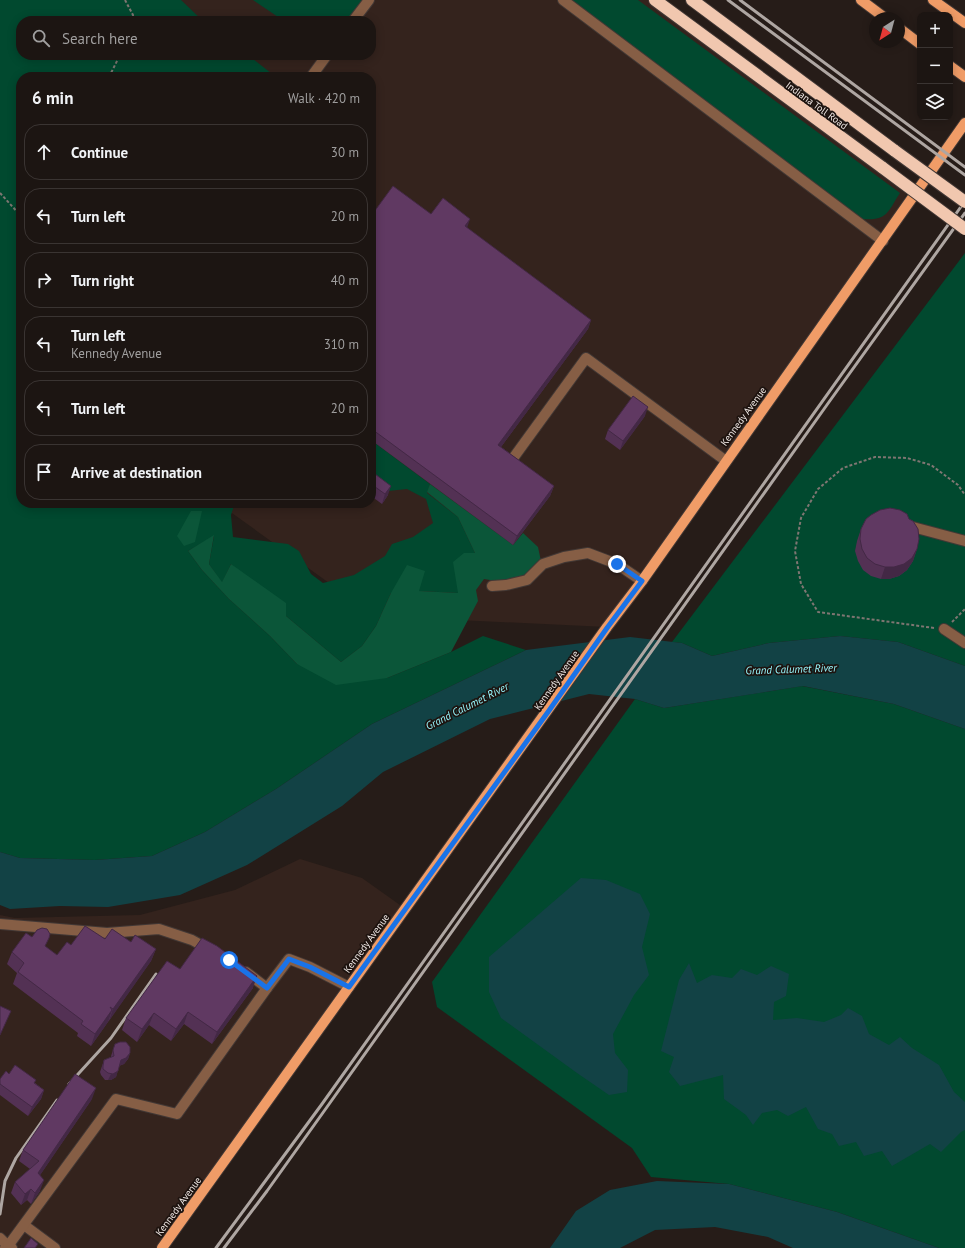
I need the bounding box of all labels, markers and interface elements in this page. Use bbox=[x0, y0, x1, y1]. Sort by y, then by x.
north arrow bbox=[869, 12, 905, 48]
map controls bbox=[917, 12, 953, 120]
button: + bbox=[917, 12, 953, 48]
search box bbox=[16, 16, 376, 60]
icon: search bbox=[30, 27, 52, 49]
text: Search here bbox=[62, 29, 138, 48]
button: − bbox=[917, 48, 953, 84]
street label: Indiana Toll Road bbox=[783, 79, 850, 132]
button: layers bbox=[917, 84, 953, 120]
text: 6 min bbox=[32, 87, 73, 109]
text: Walk · 420 m bbox=[288, 90, 360, 107]
icon: ahead bbox=[33, 141, 55, 163]
text: Continue bbox=[71, 143, 128, 162]
text: 30 m bbox=[331, 144, 359, 161]
icon: left bbox=[33, 205, 55, 227]
text: Turn left bbox=[71, 207, 125, 226]
text: 20 m bbox=[331, 208, 359, 225]
icon: right bbox=[33, 269, 55, 291]
text: Turn right bbox=[71, 271, 134, 290]
text: 40 m bbox=[331, 272, 359, 289]
text: Turn left bbox=[71, 326, 125, 345]
icon: left bbox=[33, 333, 55, 355]
text: 310 m bbox=[324, 336, 359, 353]
text: Kennedy Avenue bbox=[71, 345, 162, 362]
street label: Kennedy Avenue bbox=[718, 384, 769, 448]
icon: left bbox=[33, 397, 55, 419]
text: Turn left bbox=[71, 399, 125, 418]
text: 20 m bbox=[331, 400, 359, 417]
icon: arrive bbox=[33, 461, 55, 483]
text: Arrive at destination bbox=[71, 463, 202, 482]
route end bbox=[608, 555, 626, 573]
street label: Kennedy Avenue bbox=[531, 648, 582, 713]
water label: Grand Calumet River bbox=[745, 660, 838, 678]
water label: Grand Calumet River bbox=[423, 678, 512, 733]
street label: Kennedy Avenue bbox=[341, 911, 392, 975]
route start bbox=[220, 951, 238, 969]
street label: Kennedy Avenue bbox=[153, 1174, 204, 1238]

